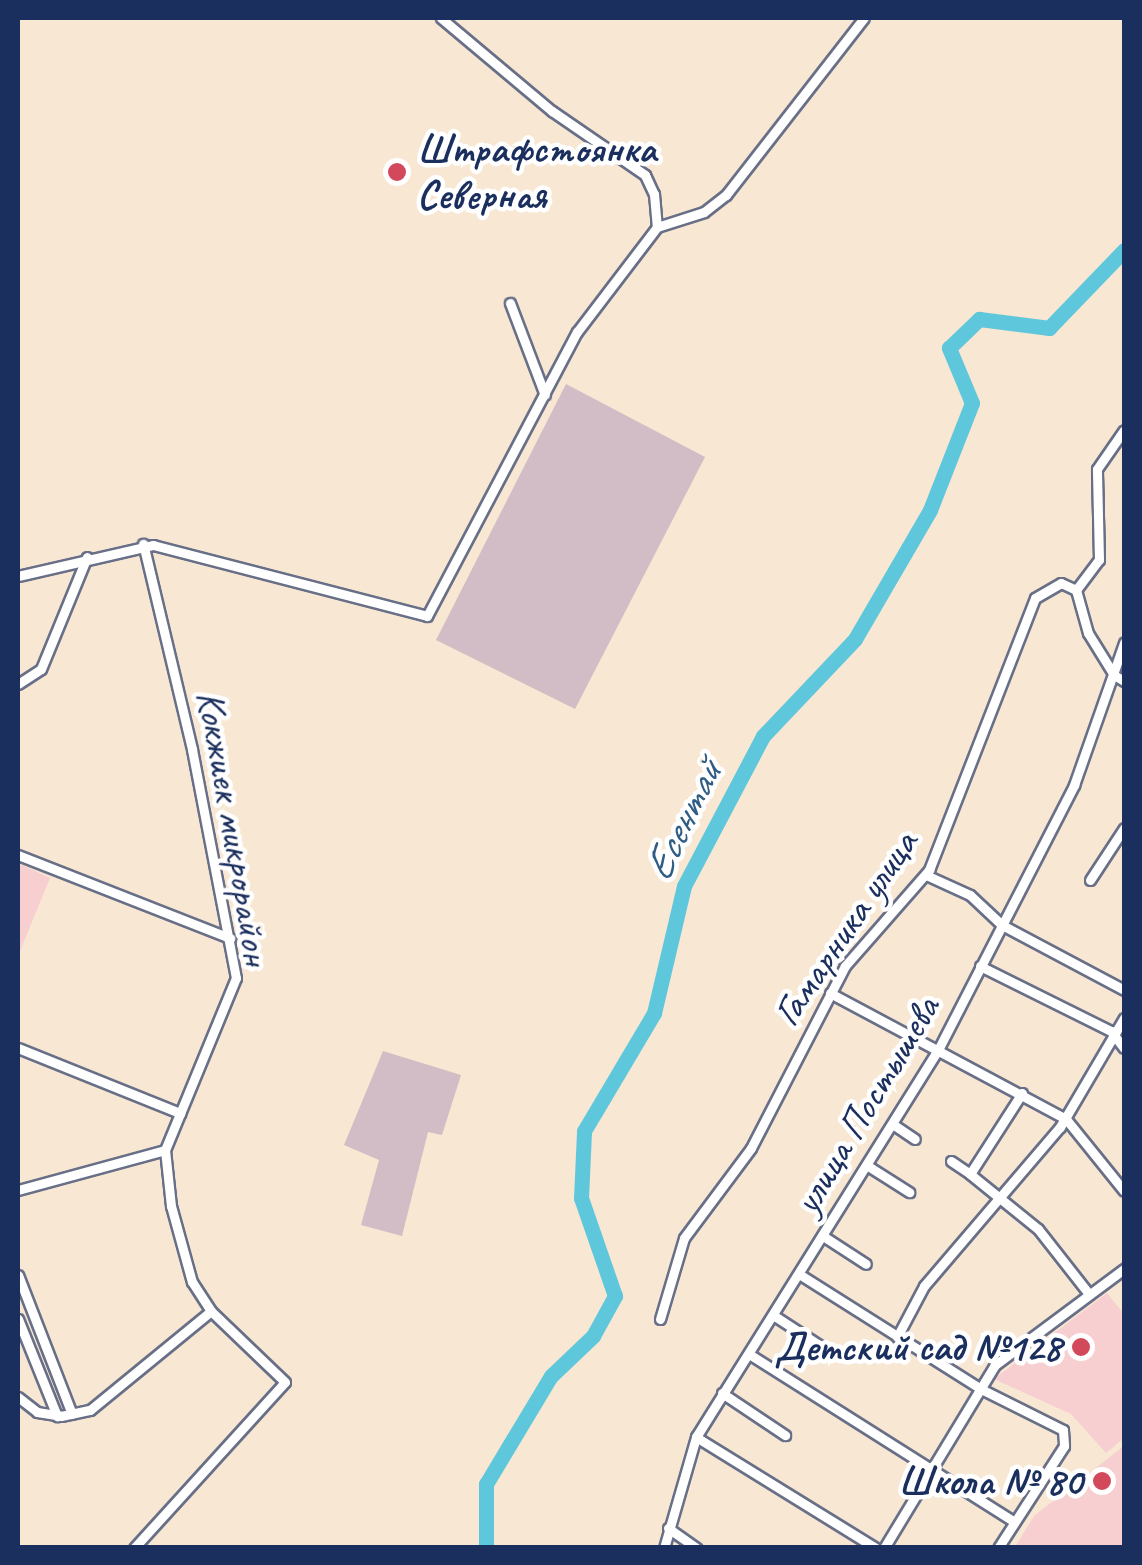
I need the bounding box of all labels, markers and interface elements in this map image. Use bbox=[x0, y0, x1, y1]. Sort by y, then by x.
place label: Штрафстоянка Северная bbox=[417, 125, 656, 219]
marker: Штрафстоянка Северная bbox=[386, 161, 408, 183]
street label: Кокжиек микрорайон bbox=[186, 687, 282, 969]
water label: Есентай bbox=[633, 753, 733, 889]
street label: Гамарника улица bbox=[761, 820, 929, 1036]
street label: улица Постышева bbox=[781, 986, 951, 1224]
place label: Детский сад №128 bbox=[775, 1323, 1061, 1371]
marker: Детский сад №128 bbox=[1070, 1336, 1092, 1358]
place label: Школа № 80 bbox=[898, 1457, 1082, 1505]
marker: Школа № 80 bbox=[1091, 1470, 1113, 1492]

